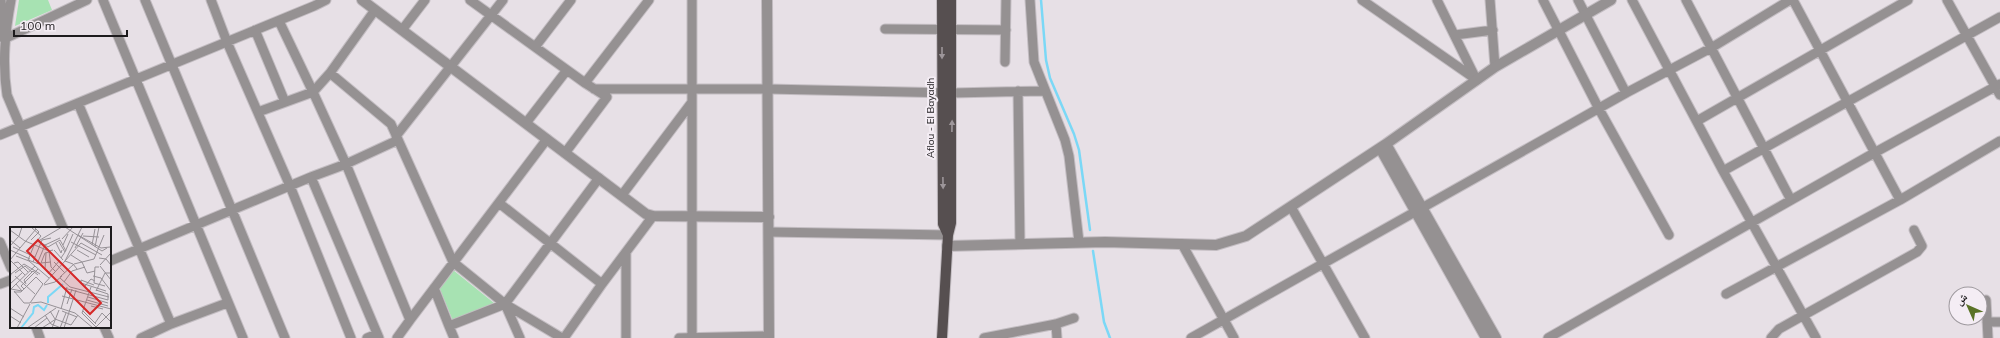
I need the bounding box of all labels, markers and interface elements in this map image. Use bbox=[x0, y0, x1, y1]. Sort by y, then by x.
scale bar bbox=[14, 12, 127, 38]
text: 100 m bbox=[20, 18, 55, 33]
one-way arrow bbox=[939, 47, 945, 60]
street label: Aflou - El Bayadh bbox=[924, 78, 937, 158]
one-way arrow bbox=[949, 119, 955, 132]
one-way arrow bbox=[940, 177, 946, 190]
inset map bbox=[10, 227, 111, 328]
north arrow bbox=[1948, 286, 1988, 326]
text: ش bbox=[1952, 290, 1971, 309]

